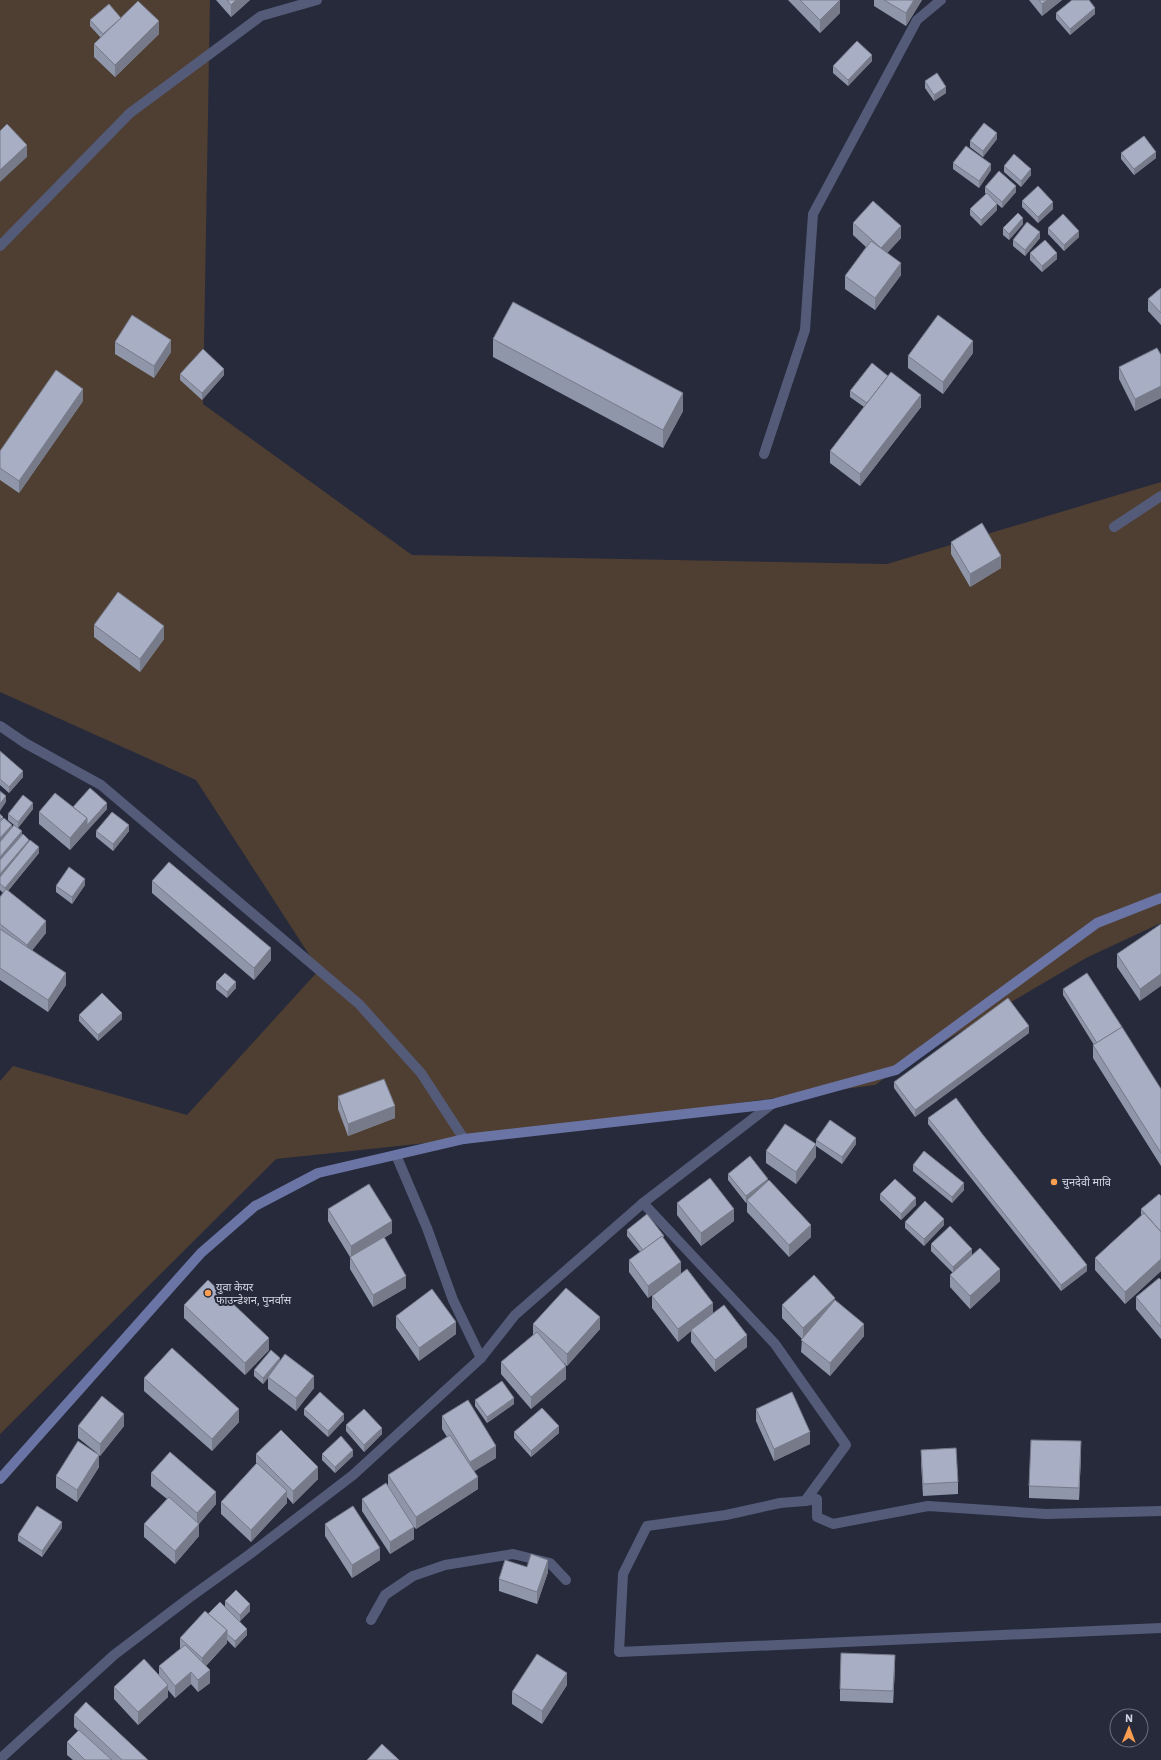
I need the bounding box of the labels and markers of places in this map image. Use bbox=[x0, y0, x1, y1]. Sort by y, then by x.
place label: चुनदेवी मावि bbox=[1062, 1175, 1112, 1189]
marker: चुनदेवी मावि bbox=[1049, 1177, 1059, 1187]
place label: युवा केयर फाउन्डेशन, पुनर्वास bbox=[216, 1280, 292, 1307]
marker: युवा केयर फाउन्डेशन, पुनर्वास bbox=[203, 1288, 213, 1298]

